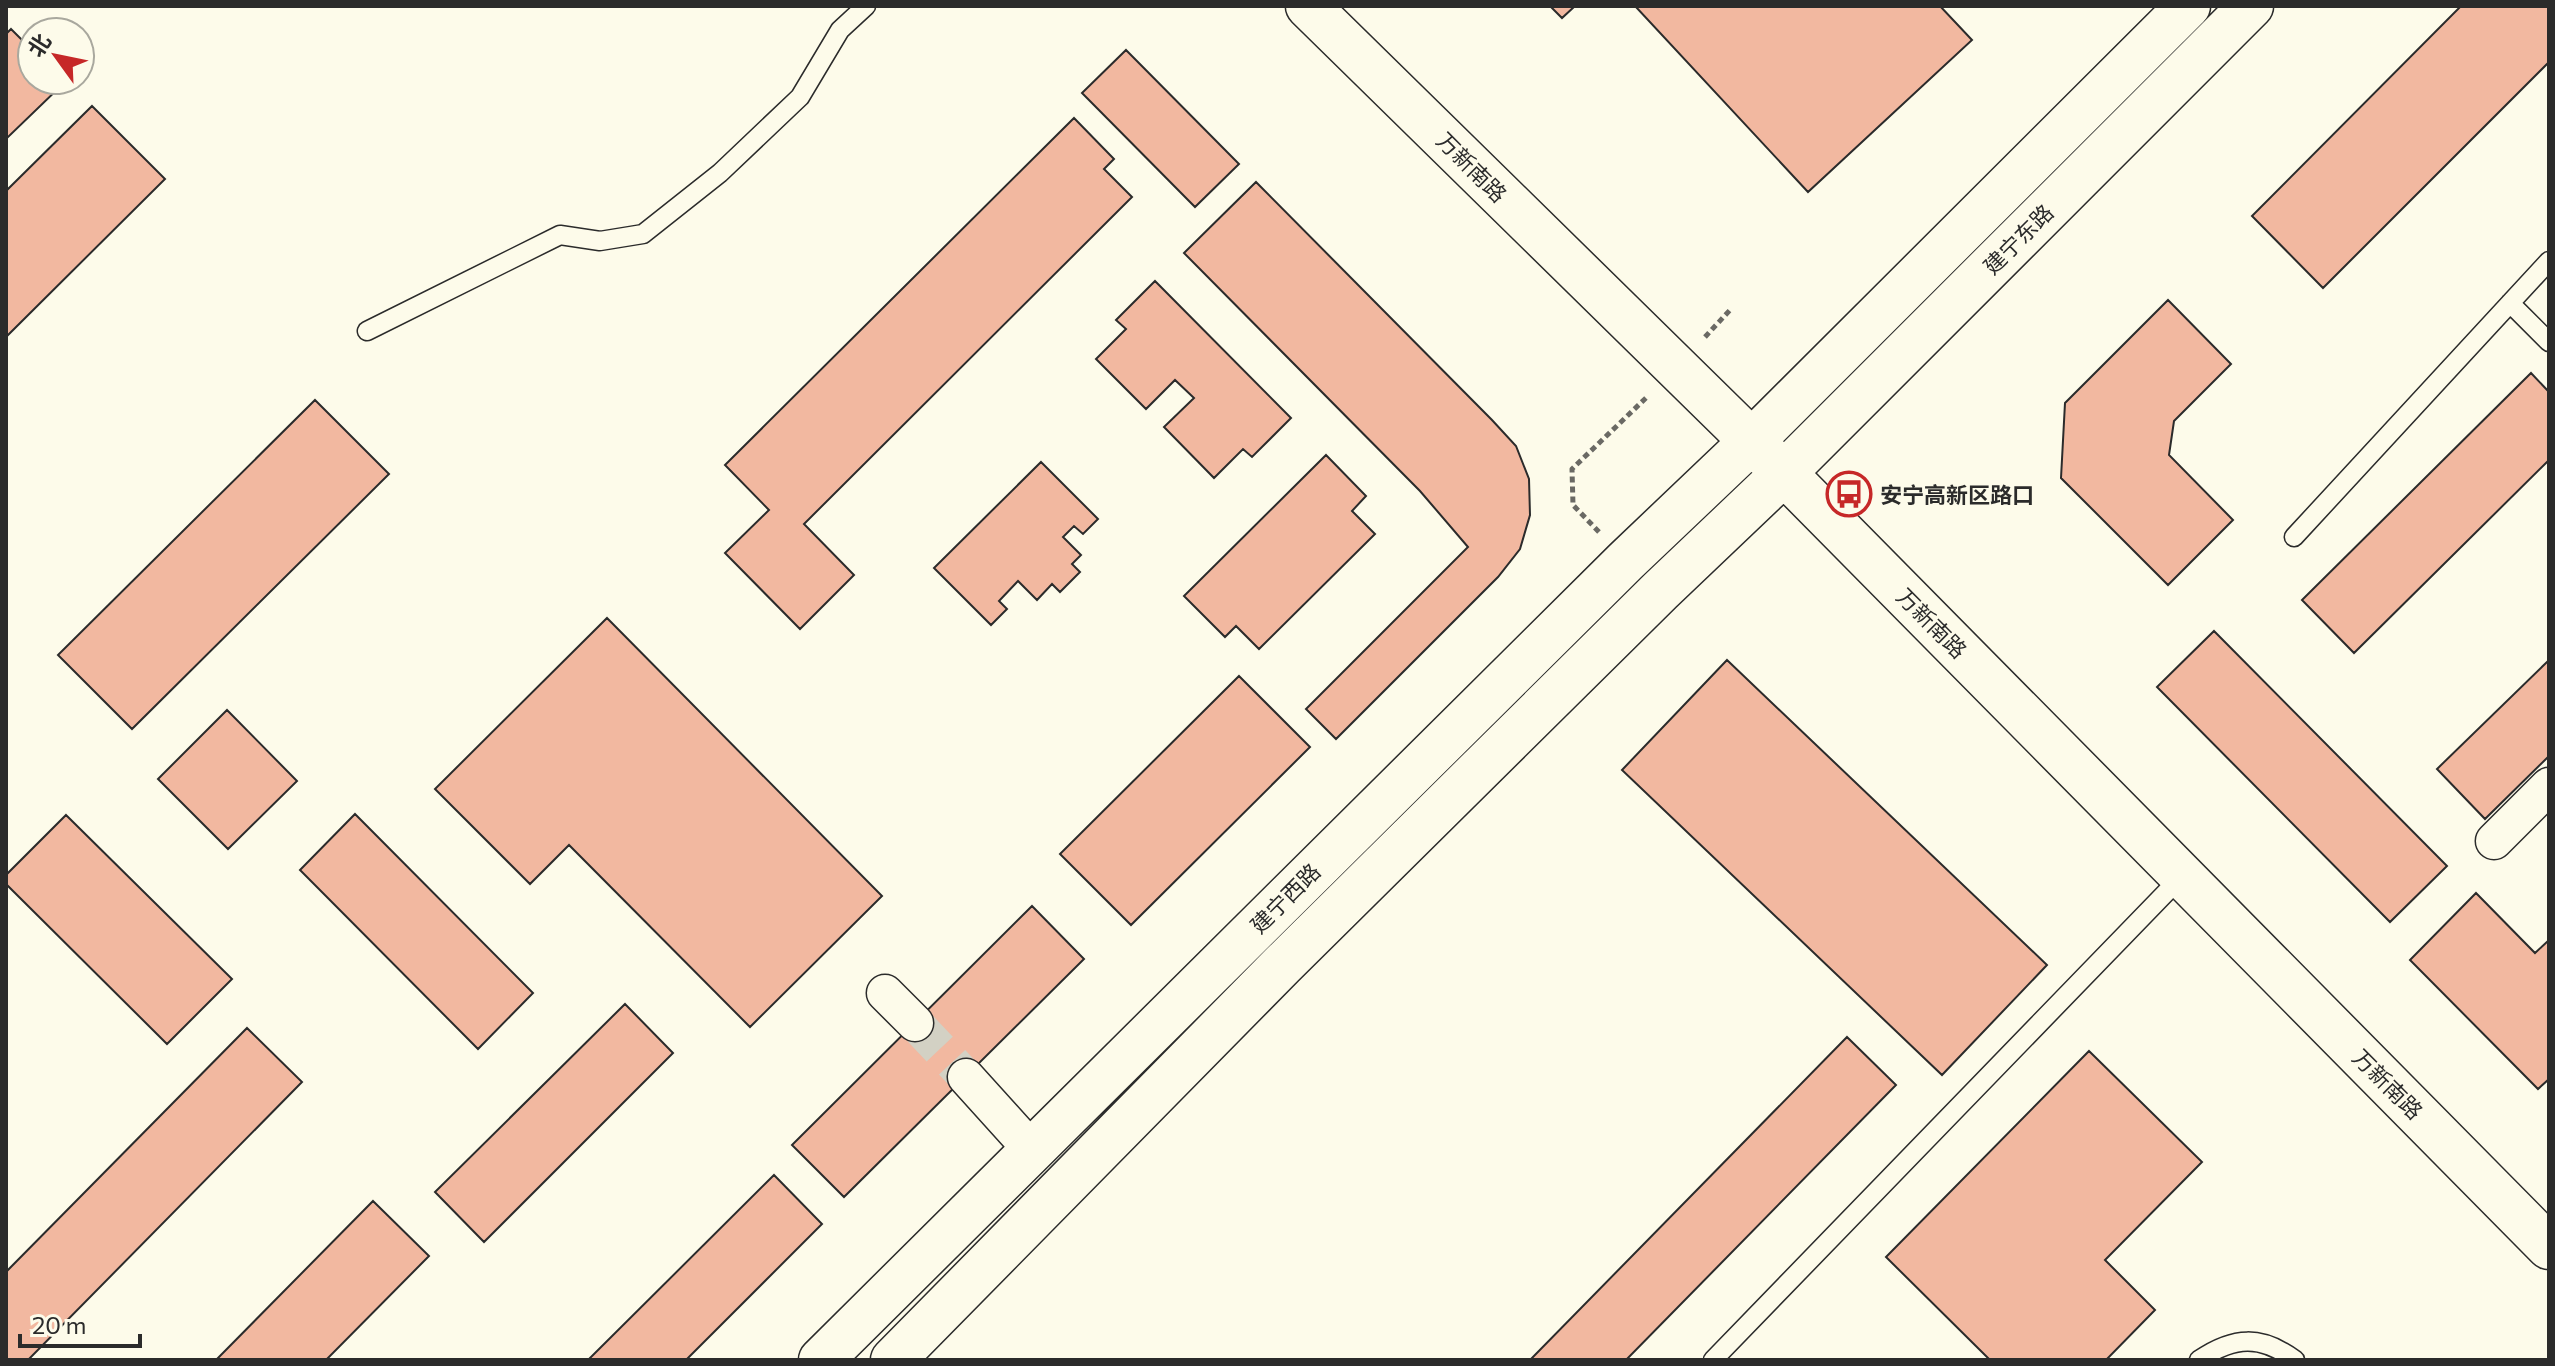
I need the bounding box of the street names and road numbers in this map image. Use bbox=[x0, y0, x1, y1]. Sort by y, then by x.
street label: 万新南路 bbox=[1431, 126, 1513, 208]
street label: 建宁东路 bbox=[1977, 198, 2059, 280]
street label: 万新南路 bbox=[1891, 582, 1973, 664]
street label: 建宁西路 bbox=[1244, 857, 1326, 939]
street label: 万新南路 bbox=[2347, 1043, 2429, 1125]

